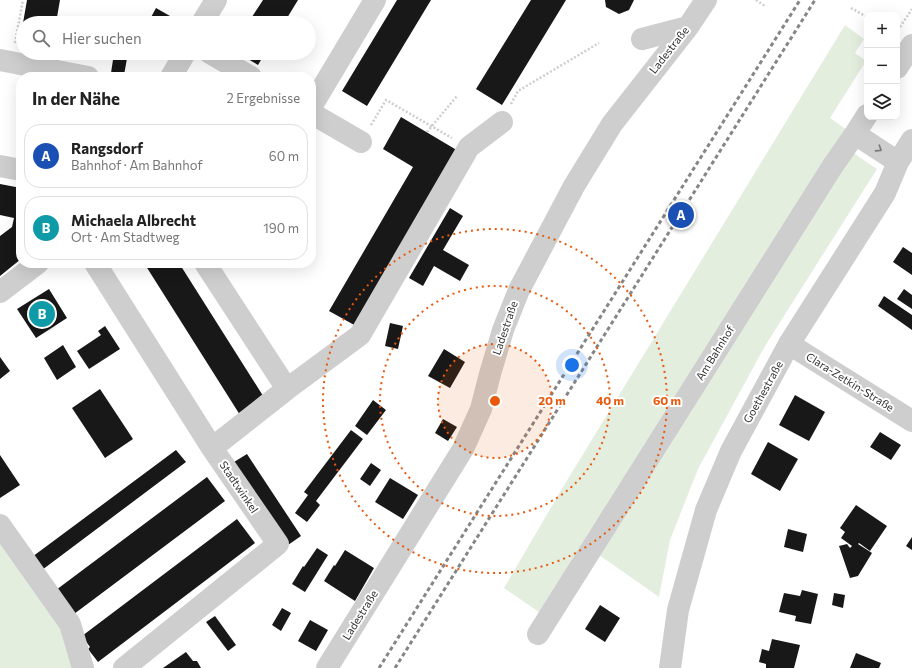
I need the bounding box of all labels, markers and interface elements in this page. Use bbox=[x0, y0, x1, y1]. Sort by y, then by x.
map controls bbox=[864, 12, 900, 120]
button: + bbox=[864, 12, 900, 48]
search box bbox=[16, 16, 316, 60]
street label: Ladestraße bbox=[646, 23, 691, 76]
icon: search bbox=[30, 27, 52, 49]
text: Hier suchen bbox=[62, 29, 142, 47]
button: − bbox=[864, 48, 900, 84]
button: layers bbox=[864, 84, 900, 120]
text: In der Nähe bbox=[32, 88, 120, 109]
text: 2 Ergebnisse bbox=[226, 90, 300, 106]
text: Rangsdorf bbox=[71, 139, 143, 157]
one-way arrow bbox=[875, 144, 882, 152]
text: A bbox=[41, 148, 51, 164]
text: 60 m bbox=[269, 148, 299, 164]
text: Bahnhof · Am Bahnhof bbox=[71, 157, 203, 173]
pin: A bbox=[668, 200, 694, 230]
text: Michaela Albrecht bbox=[71, 211, 196, 229]
text: B bbox=[42, 220, 50, 236]
text: 190 m bbox=[263, 220, 299, 236]
text: Ort · Am Stadtweg bbox=[71, 229, 180, 245]
pin: B bbox=[29, 299, 55, 329]
street label: Ladestraße bbox=[489, 299, 520, 357]
street label: Am Bahnhof bbox=[693, 322, 737, 382]
street label: Clara-Zetkin-Straße bbox=[804, 349, 897, 414]
your location bbox=[562, 355, 582, 375]
street label: Goethestraße bbox=[740, 358, 785, 425]
text: 20 m bbox=[538, 393, 566, 407]
text: 40 m bbox=[596, 393, 624, 407]
text: 60 m bbox=[653, 393, 681, 407]
centre of rings bbox=[488, 394, 502, 408]
street label: Stadtwinkel bbox=[217, 458, 262, 515]
street label: Ladestraße bbox=[339, 587, 380, 642]

